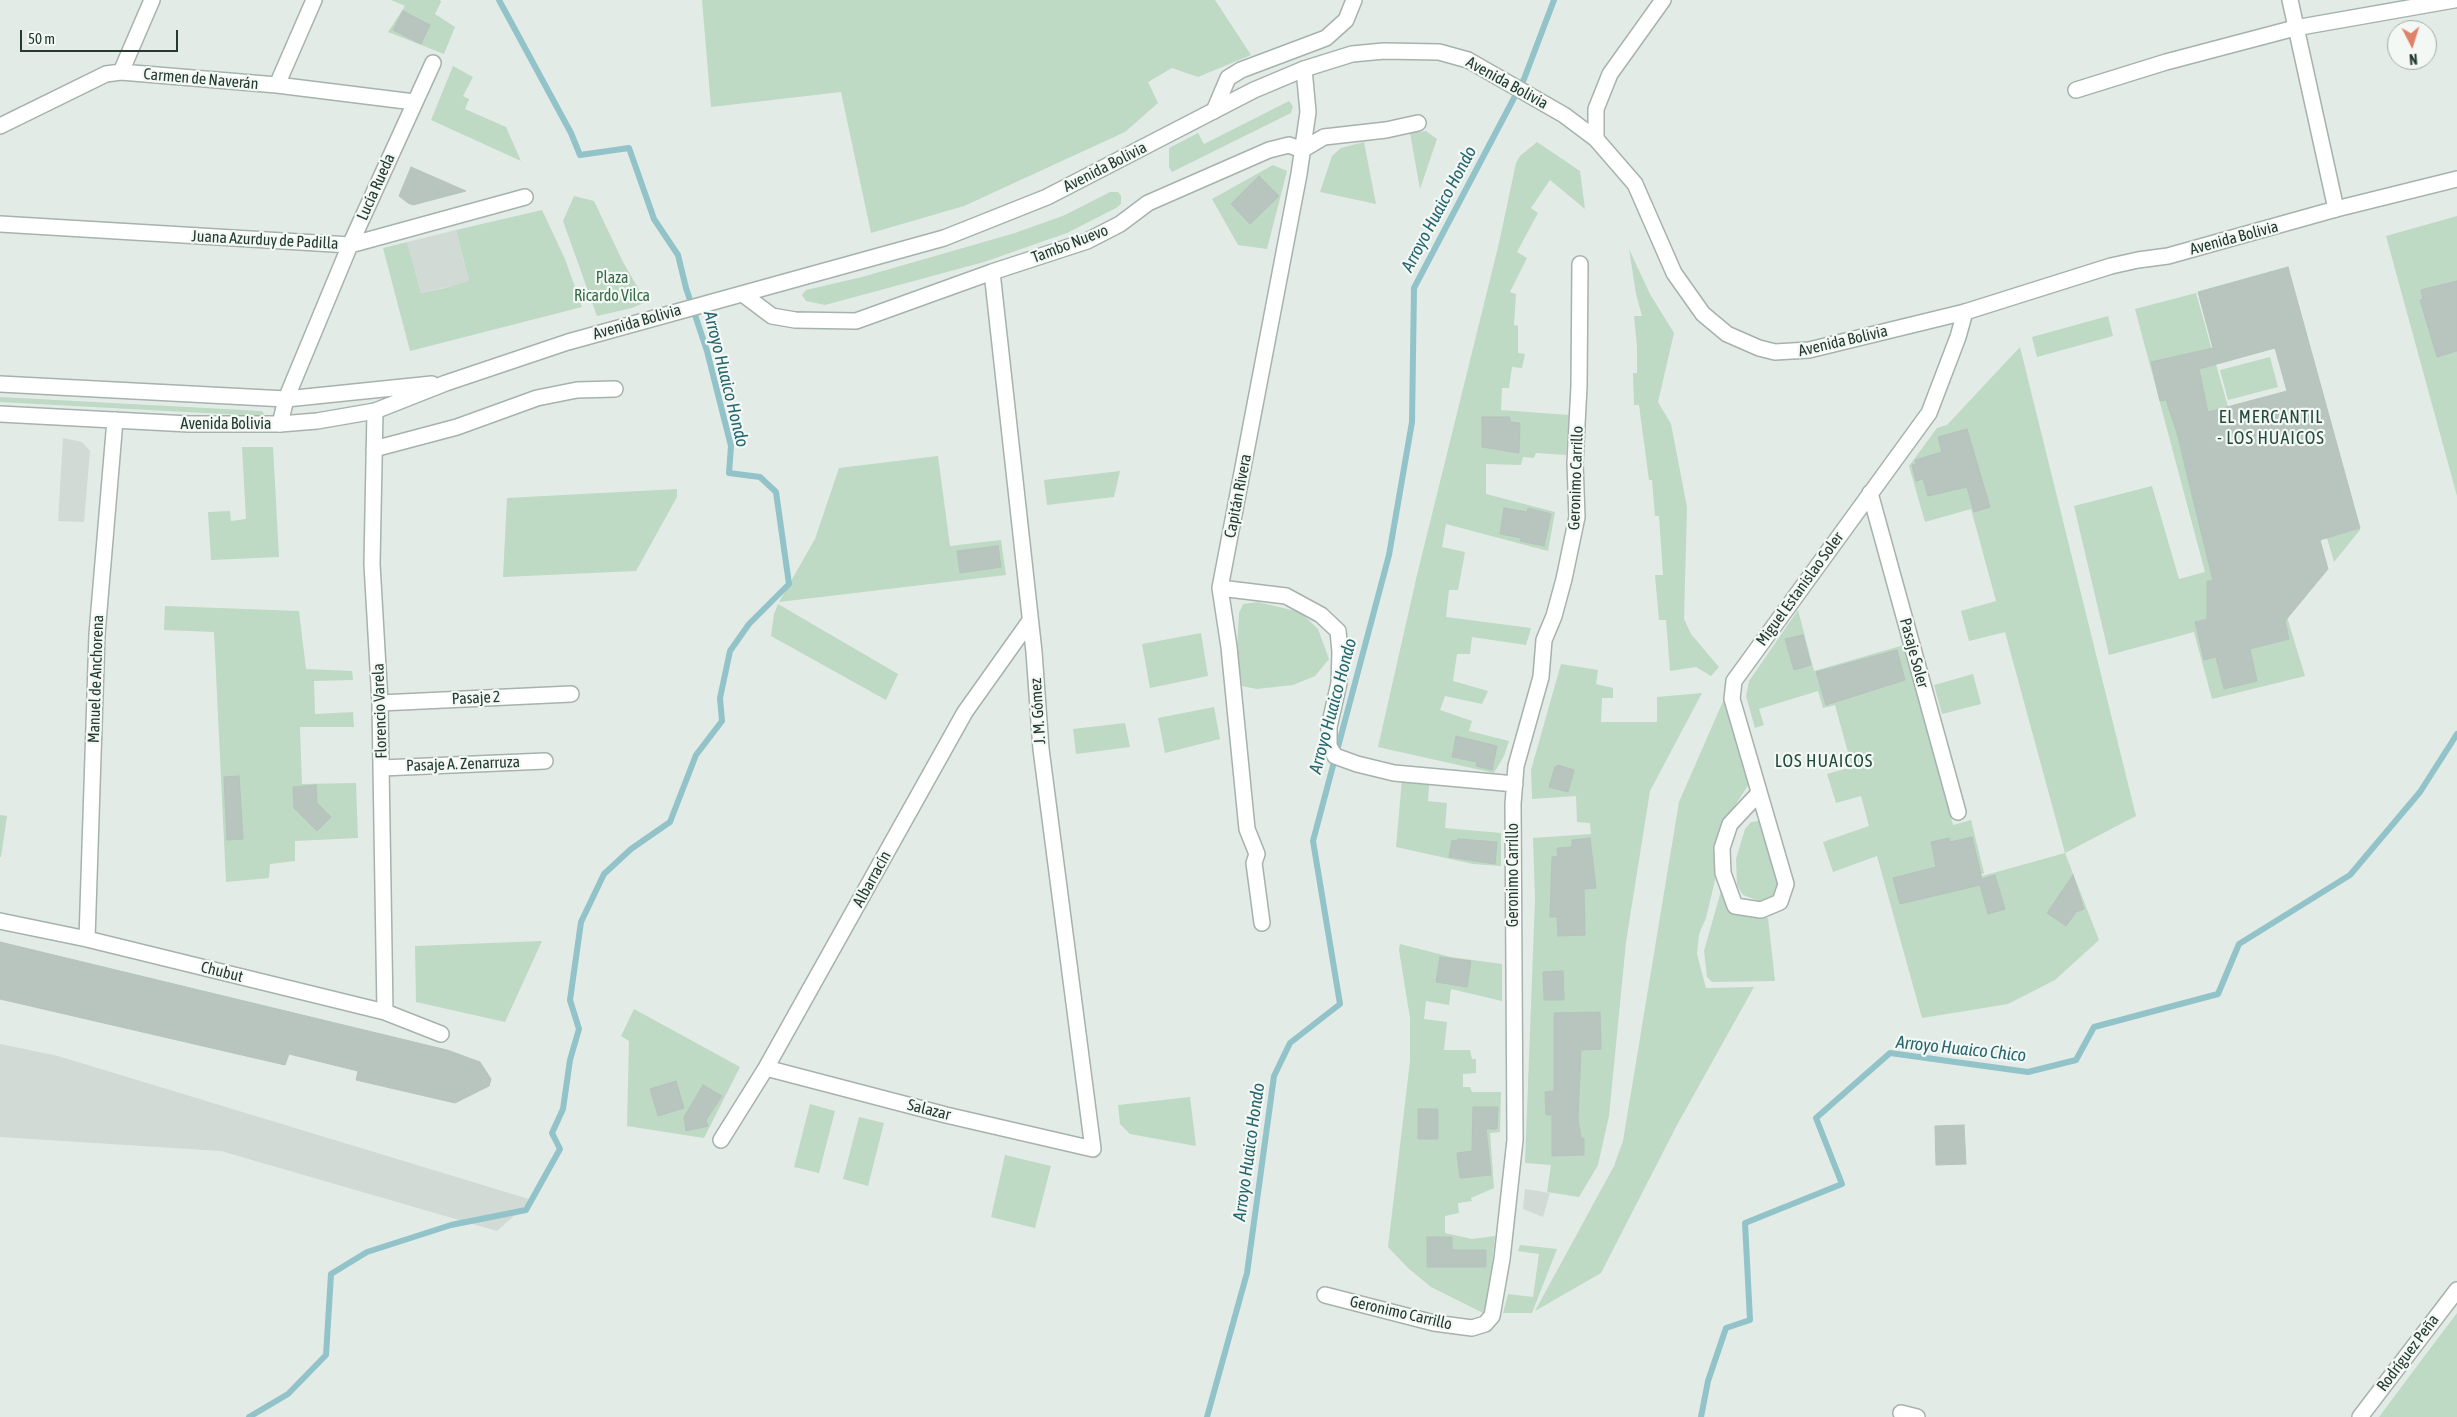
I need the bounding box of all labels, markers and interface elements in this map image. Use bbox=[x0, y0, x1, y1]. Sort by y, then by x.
scale bar bbox=[22, 20, 180, 52]
north arrow bbox=[2387, 20, 2437, 70]
text: 50 m bbox=[28, 30, 55, 47]
text: N bbox=[2408, 51, 2418, 67]
street label: Avenida Bolivia bbox=[1463, 53, 1551, 113]
street label: Carmen de Naverán bbox=[143, 64, 259, 94]
street label: Avenida Bolivia bbox=[1060, 138, 1150, 196]
water label: Arroyo Huaico Hondo bbox=[1397, 142, 1481, 276]
street label: Lucía Rueda bbox=[353, 151, 399, 223]
street label: Avenida Bolivia bbox=[2188, 217, 2280, 259]
street label: Tambo Nuevo bbox=[1029, 221, 1111, 267]
street label: Juana Azurduy de Padilla bbox=[191, 227, 339, 253]
park label: Plaza Ricardo Vilca bbox=[574, 268, 650, 306]
street label: Avenida Bolivia bbox=[591, 300, 683, 344]
water label: Arroyo Huaico Hondo bbox=[699, 309, 753, 449]
street label: Avenida Bolivia bbox=[1797, 321, 1889, 361]
district label: EL MERCANTIL - LOS HUAICOS bbox=[2216, 406, 2326, 448]
street label: Avenida Bolivia bbox=[181, 414, 271, 434]
street label: Geronimo Carrillo bbox=[1565, 426, 1587, 530]
street label: Capitán Rivera bbox=[1220, 452, 1256, 540]
street label: Miguel Estanislao Soler bbox=[1752, 528, 1848, 650]
street label: Manuel de Anchorena bbox=[84, 615, 108, 743]
street label: Pasaje Soler bbox=[1895, 616, 1933, 690]
water label: Arroyo Huaico Hondo bbox=[1305, 636, 1361, 776]
street label: Florencio Varela bbox=[369, 663, 391, 759]
street label: J. M. Gómez bbox=[1026, 677, 1050, 745]
street label: Pasaje 2 bbox=[451, 687, 501, 709]
district label: LOS HUAICOS bbox=[1773, 750, 1875, 772]
street label: Pasaje A. Zenarruza bbox=[406, 752, 520, 776]
street label: Geronimo Carrillo bbox=[1503, 823, 1523, 927]
street label: Albarracín bbox=[849, 848, 895, 910]
street label: Chubut bbox=[199, 958, 245, 986]
water label: Arroyo Huaico Chico bbox=[1895, 1031, 2027, 1067]
water label: Arroyo Huaico Hondo bbox=[1229, 1082, 1269, 1222]
street label: Salazar bbox=[905, 1095, 953, 1125]
street label: Geronimo Carrillo bbox=[1348, 1292, 1454, 1334]
street label: Rodríguez Peña bbox=[2373, 1311, 2443, 1395]

